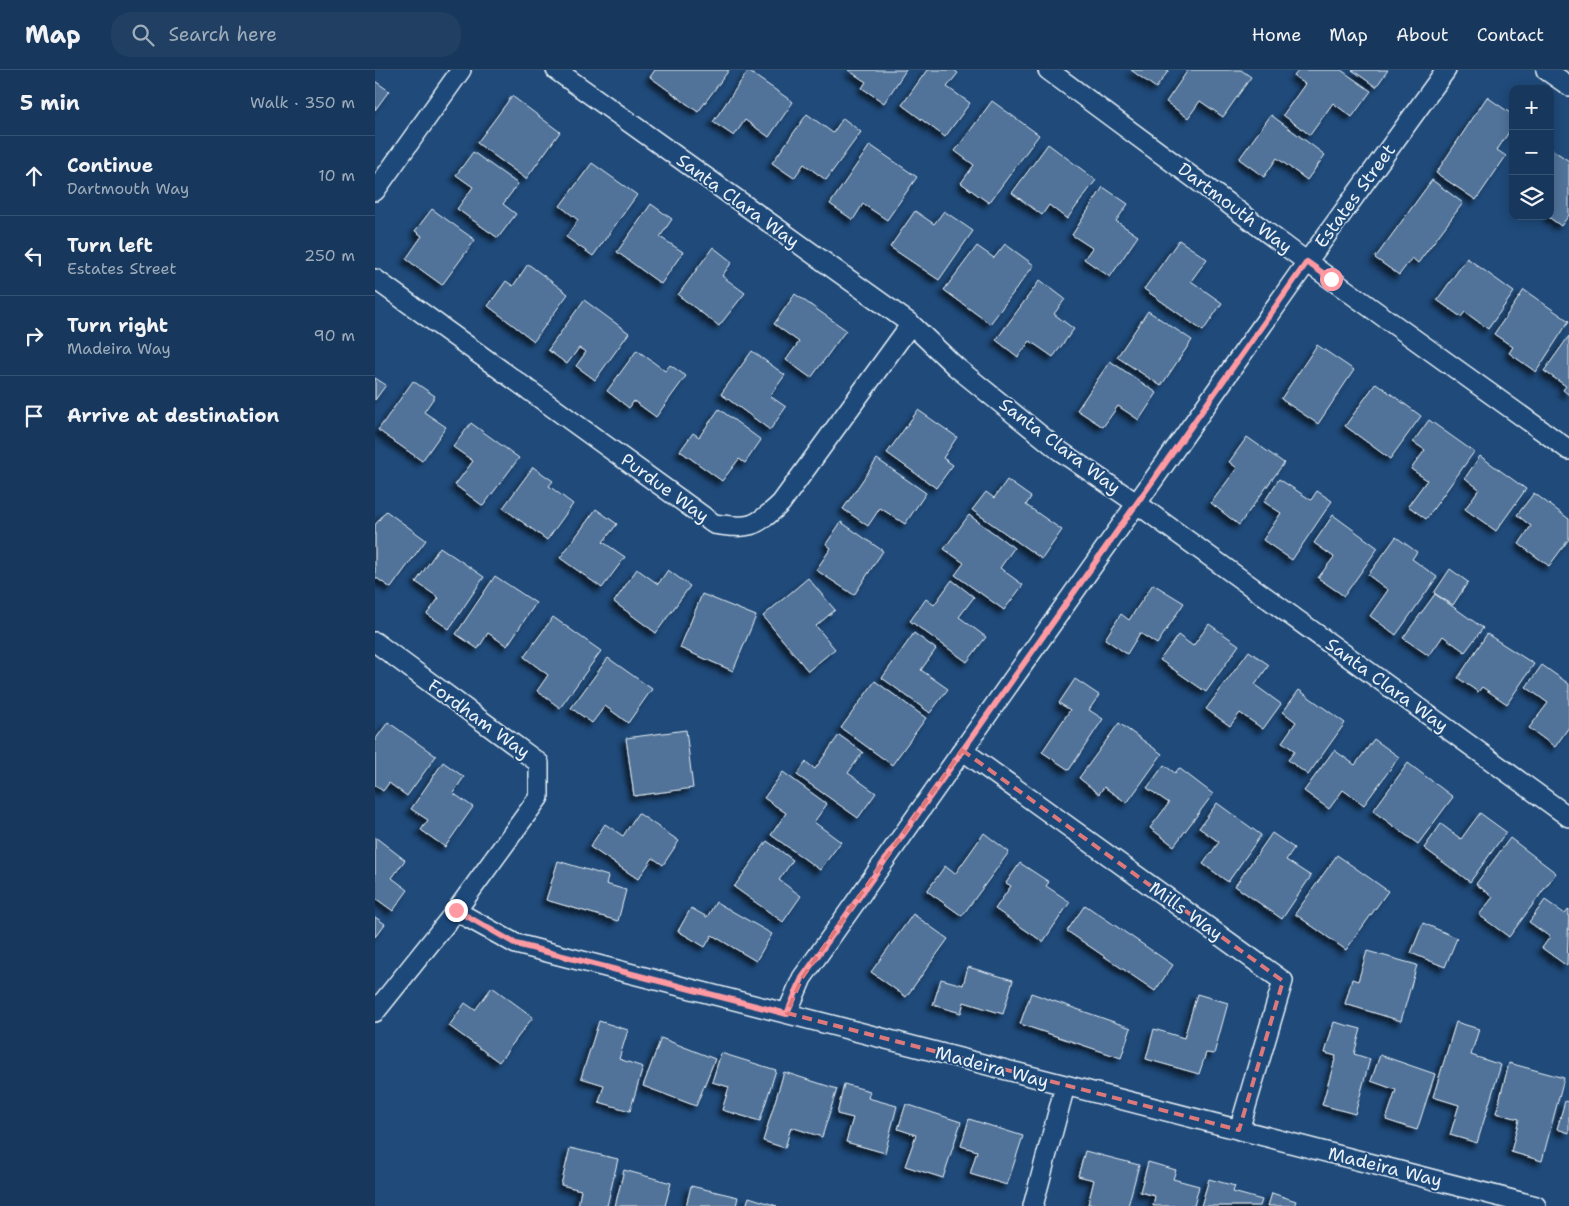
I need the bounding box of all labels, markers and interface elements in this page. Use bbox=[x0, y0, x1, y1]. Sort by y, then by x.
search box bbox=[111, 12, 461, 57]
text: Map bbox=[25, 19, 81, 51]
icon: search bbox=[129, 21, 157, 49]
text: Search here bbox=[169, 22, 277, 47]
text: Home bbox=[1252, 23, 1301, 47]
text: Map bbox=[1329, 23, 1368, 47]
text: About bbox=[1396, 23, 1449, 47]
text: Contact bbox=[1477, 23, 1544, 47]
map controls bbox=[1509, 85, 1554, 220]
button: + bbox=[1509, 85, 1554, 130]
text: 5 min bbox=[20, 89, 80, 117]
text: Walk · 350 m bbox=[250, 92, 355, 113]
button: − bbox=[1509, 130, 1554, 175]
street label: Estates Street bbox=[1309, 139, 1401, 253]
street label: Santa Clara Way bbox=[672, 148, 804, 254]
text: Continue bbox=[67, 153, 153, 178]
street label: Dartmouth Way bbox=[1173, 157, 1297, 259]
icon: ahead bbox=[20, 162, 48, 190]
text: 10 m bbox=[318, 165, 355, 186]
button: layers bbox=[1509, 175, 1554, 220]
text: Dartmouth Way bbox=[67, 178, 189, 199]
text: Turn left bbox=[67, 233, 153, 258]
icon: left bbox=[20, 242, 48, 270]
text: 250 m bbox=[304, 245, 355, 266]
text: Estates Street bbox=[67, 258, 176, 279]
route start bbox=[1320, 268, 1343, 291]
text: Turn right bbox=[67, 313, 168, 338]
icon: right bbox=[20, 322, 48, 350]
text: 90 m bbox=[314, 325, 355, 346]
text: Madeira Way bbox=[67, 338, 171, 359]
street label: Santa Clara Way bbox=[994, 392, 1126, 500]
icon: arrive bbox=[20, 402, 48, 430]
text: Arrive at destination bbox=[67, 403, 279, 428]
street label: Purdue Way bbox=[616, 448, 714, 528]
street label: Santa Clara Way bbox=[1321, 632, 1453, 738]
street label: Fordham Way bbox=[423, 674, 535, 764]
street label: Mills Way bbox=[1144, 876, 1228, 946]
route end bbox=[445, 899, 468, 922]
street label: Madeira Way bbox=[933, 1040, 1051, 1094]
street label: Madeira Way bbox=[1325, 1141, 1445, 1193]

